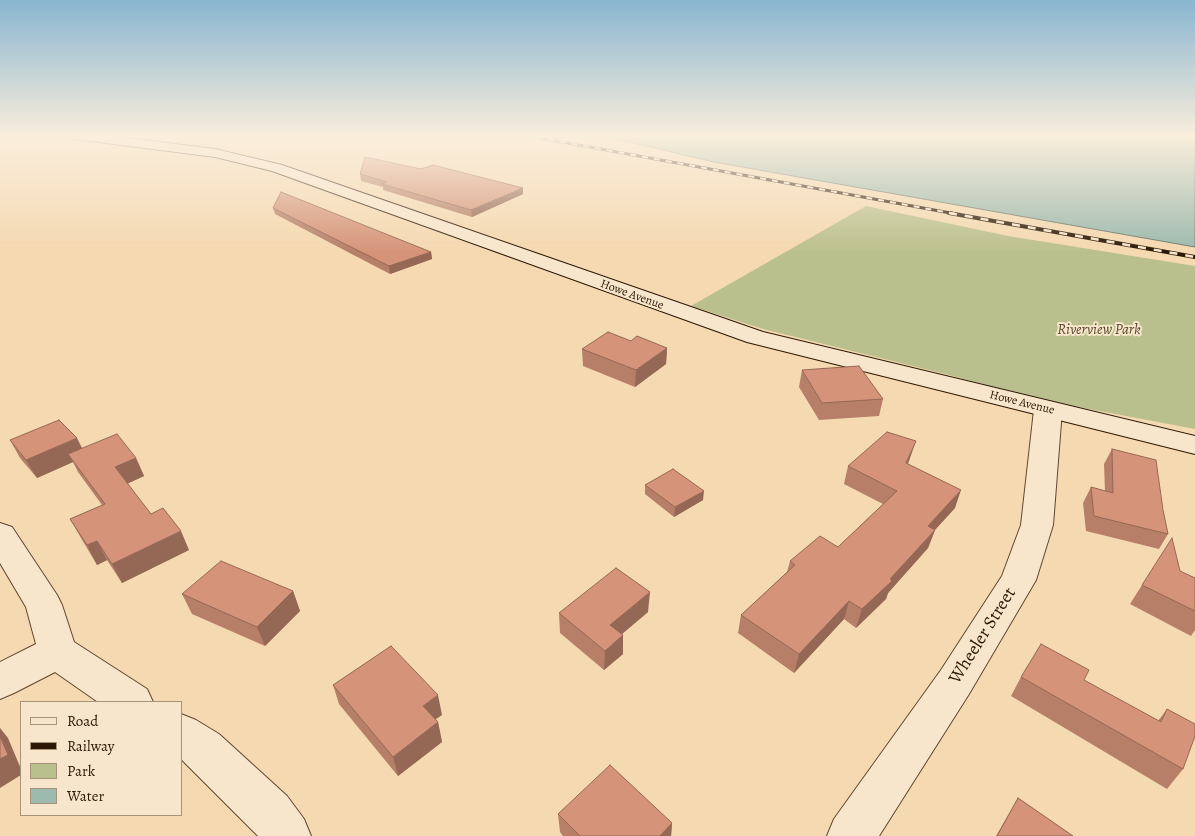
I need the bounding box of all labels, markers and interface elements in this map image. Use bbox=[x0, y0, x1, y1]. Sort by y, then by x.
street label: Howe Avenue bbox=[598, 277, 666, 313]
park label: Riverview Park bbox=[1057, 321, 1141, 339]
street label: Howe Avenue bbox=[988, 388, 1056, 418]
street label: Wheeler Street bbox=[945, 584, 1021, 688]
legend bbox=[20, 701, 182, 816]
text: Road bbox=[67, 711, 98, 731]
text: Railway bbox=[67, 736, 114, 756]
text: Park bbox=[67, 761, 95, 781]
text: Water bbox=[67, 786, 104, 806]

